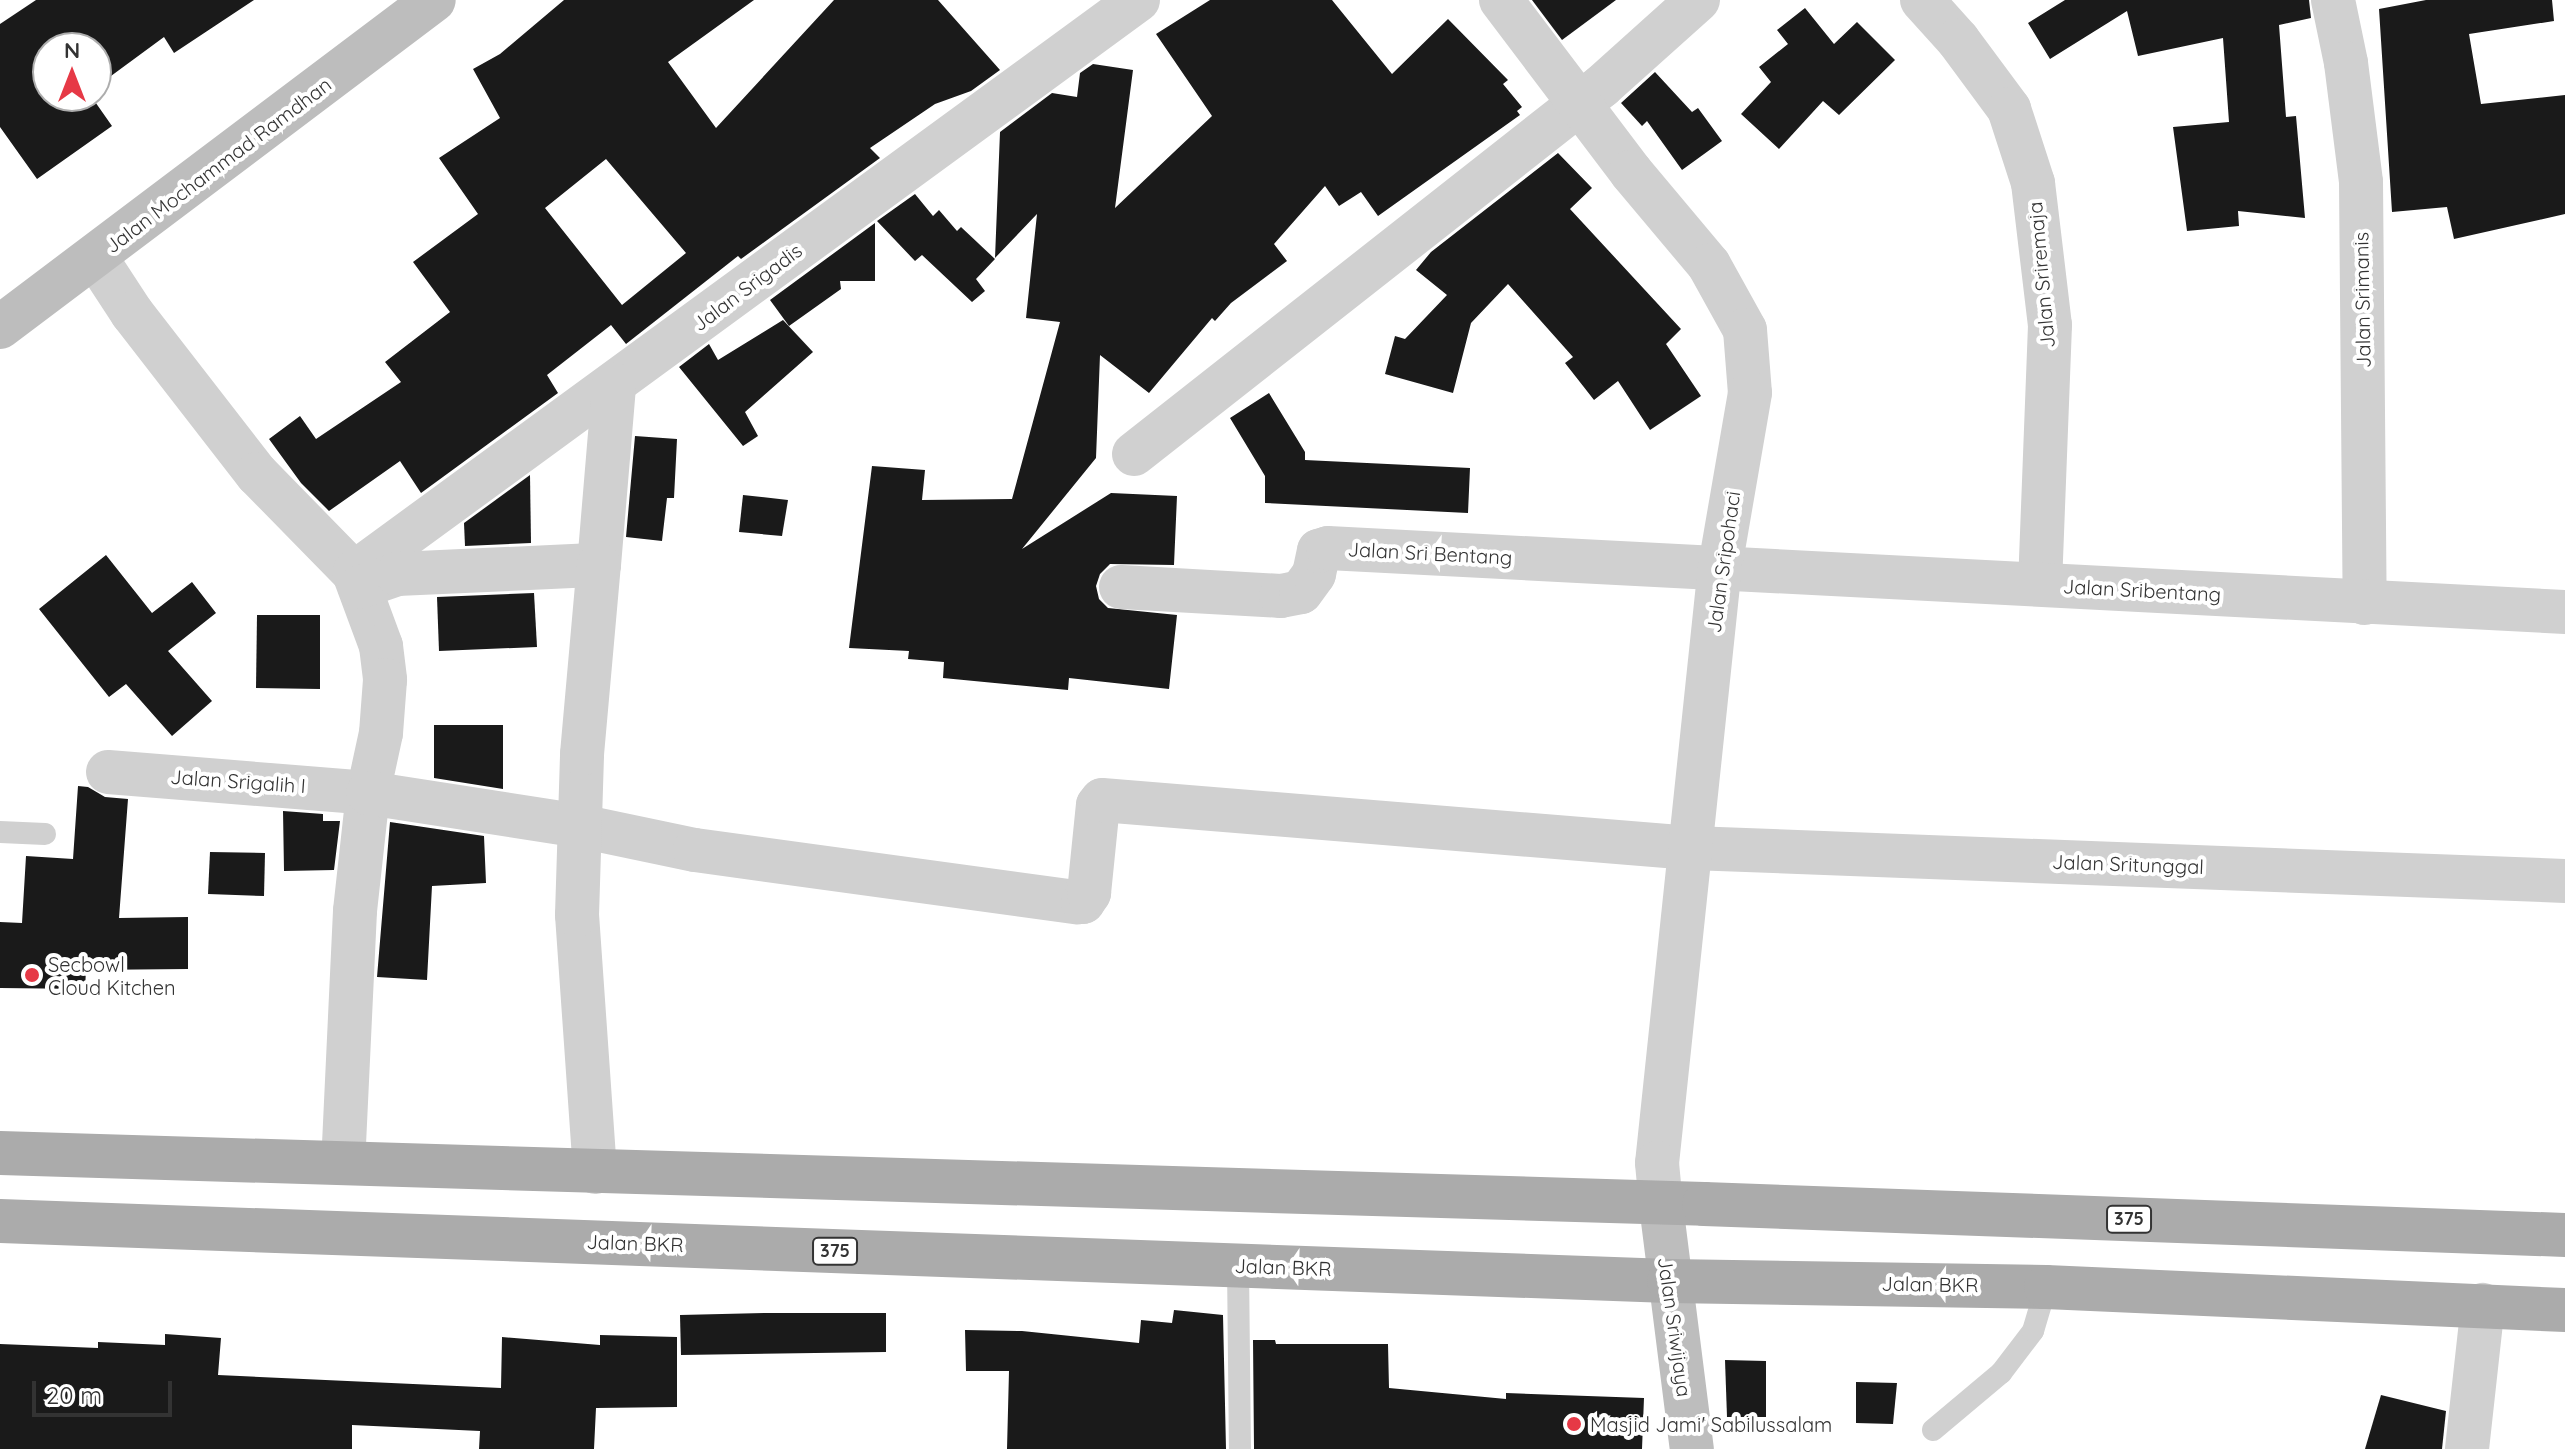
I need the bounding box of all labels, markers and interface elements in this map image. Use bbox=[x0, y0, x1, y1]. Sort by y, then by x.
north arrow bbox=[32, 32, 112, 112]
text: N bbox=[64, 36, 80, 64]
street label: Jalan Mochammad Ramdhan bbox=[100, 72, 336, 258]
street label: Jalan Sriremaja bbox=[2023, 201, 2059, 349]
street label: Jalan Srimanis bbox=[2349, 232, 2375, 368]
street label: Jalan Srigadis bbox=[688, 238, 806, 336]
street label: Jalan Sripohaci bbox=[1701, 490, 1745, 634]
street label: Jalan Sri Bentang bbox=[1347, 537, 1513, 569]
street label: Jalan Sribentang bbox=[2062, 574, 2222, 606]
street label: Jalan Srigalih I bbox=[169, 764, 307, 798]
street label: Jalan Sritunggal bbox=[2052, 849, 2204, 879]
place label: Secbowl Cloud Kitchen bbox=[48, 952, 176, 999]
marker: Secbowl Cloud Kitchen bbox=[23, 966, 41, 984]
road number: 375 bbox=[2105, 1205, 2153, 1233]
street label: Jalan BKR bbox=[586, 1229, 684, 1257]
road number: 375 bbox=[811, 1237, 859, 1265]
street label: Jalan BKR bbox=[1234, 1253, 1332, 1281]
street label: Jalan Sriwijaya bbox=[1653, 1256, 1697, 1398]
street label: Jalan BKR bbox=[1881, 1271, 1979, 1297]
scale bar bbox=[36, 1365, 176, 1415]
text: 20 m bbox=[46, 1380, 102, 1410]
place label: Masjid Jami' Sabilussalam bbox=[1590, 1412, 1832, 1436]
marker: Masjid Jami' Sabilussalam bbox=[1565, 1415, 1583, 1433]

